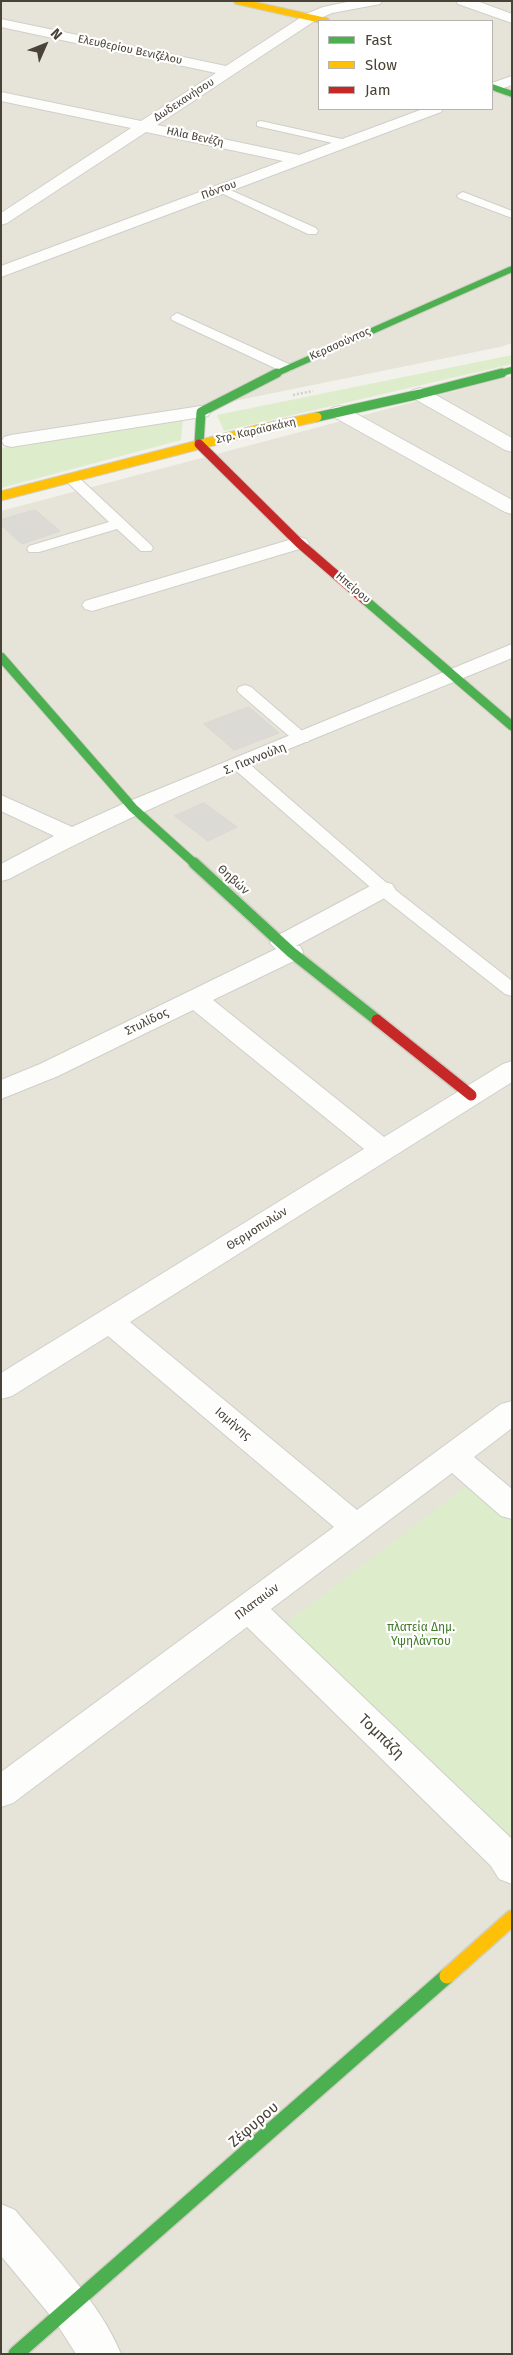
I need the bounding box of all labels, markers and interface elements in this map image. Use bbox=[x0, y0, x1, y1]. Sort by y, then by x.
north arrow bbox=[20, 20, 70, 70]
legend bbox=[318, 20, 493, 110]
text: N bbox=[47, 25, 65, 43]
text: Fast bbox=[365, 31, 392, 49]
street label: Ελευθερίου Βενιζέλου bbox=[77, 32, 183, 68]
text: Slow bbox=[365, 56, 397, 74]
street label: Δωδεκανήσου bbox=[151, 75, 217, 125]
text: Jam bbox=[365, 81, 391, 99]
street label: Ηλία Βενέζη bbox=[165, 124, 225, 150]
street label: Πόντου bbox=[200, 178, 238, 202]
street label: Κερασούντος bbox=[308, 325, 372, 363]
street label: Στρ. Καραϊσκάκη bbox=[215, 415, 297, 447]
street label: Ηπείρου bbox=[333, 570, 373, 606]
street label: Σ. Γιαννούλη bbox=[222, 740, 288, 778]
street label: Θηβών bbox=[214, 862, 252, 898]
street label: Στυλίδος bbox=[123, 1005, 171, 1039]
street label: Θερμοπυλών bbox=[224, 1205, 290, 1253]
street label: Ισμήνης bbox=[212, 1405, 254, 1443]
street label: Πλαταιών bbox=[232, 1581, 282, 1623]
park label: πλατεία Δημ. Υψηλάντου bbox=[387, 1621, 455, 1649]
street label: Τομπάζη bbox=[354, 1711, 408, 1763]
street label: Ζέφυρου bbox=[225, 2099, 283, 2151]

